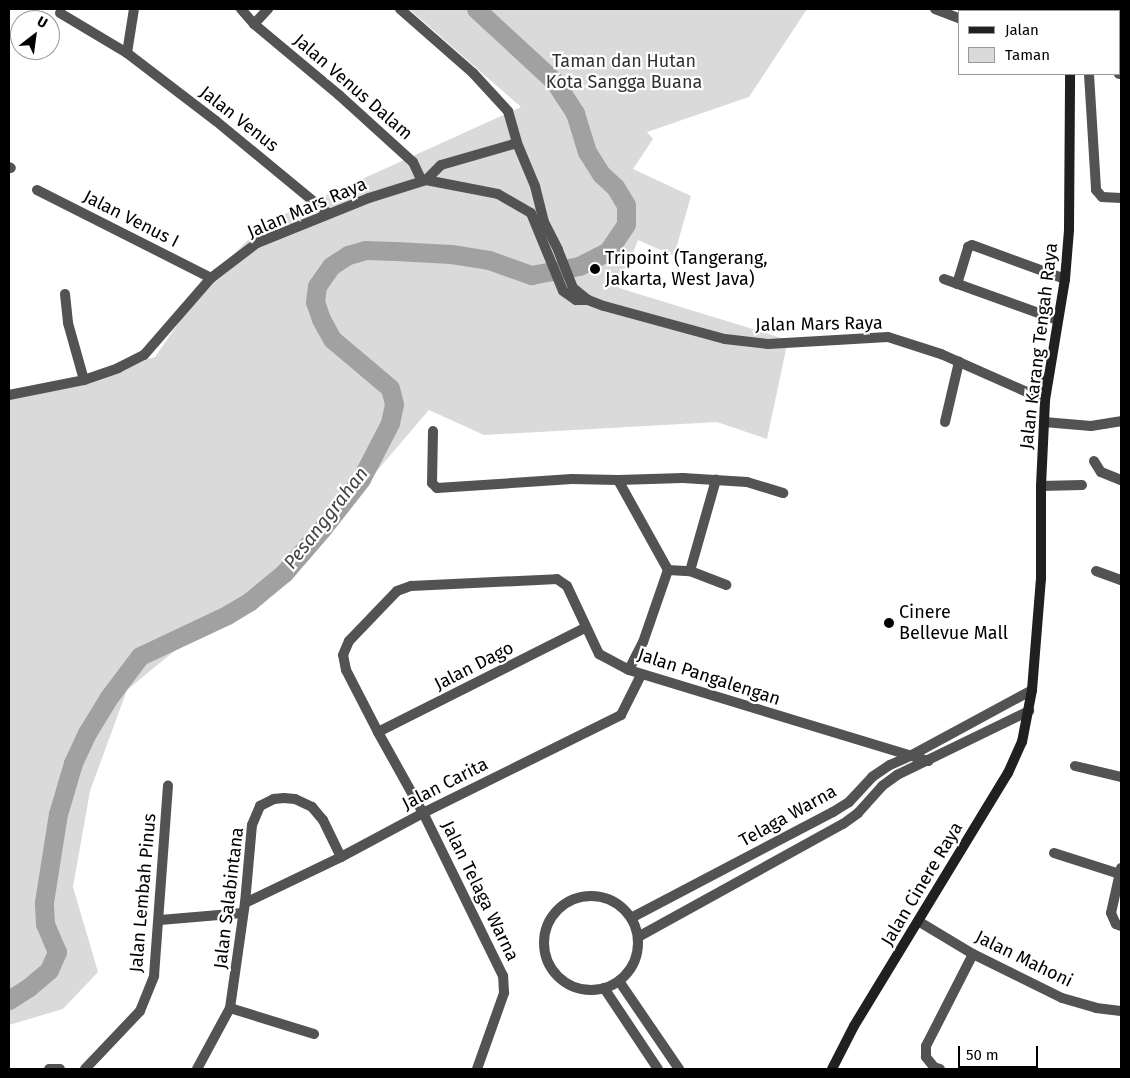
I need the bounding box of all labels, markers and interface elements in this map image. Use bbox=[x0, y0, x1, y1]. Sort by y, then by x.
north arrow bbox=[10, 10, 60, 60]
legend bbox=[958, 10, 1120, 75]
text: U bbox=[34, 13, 50, 32]
text: Jalan bbox=[1005, 21, 1039, 39]
street label: Jalan Venus Dalam bbox=[289, 30, 417, 144]
text: Taman bbox=[1005, 46, 1050, 64]
park label: Taman dan Hutan Kota Sangga Buana bbox=[546, 51, 702, 94]
street label: Jalan Venus bbox=[195, 81, 283, 157]
street label: Jalan Mars Raya bbox=[244, 173, 370, 243]
street label: Jalan Venus I bbox=[80, 186, 182, 252]
street label: Jalan Karang Tengah Raya bbox=[1016, 242, 1062, 450]
place label: Tripoint (Tangerang, Jakarta, West Java) bbox=[605, 248, 768, 290]
marker: Tripoint (Tangerang, Jakarta, West Java) bbox=[589, 263, 601, 275]
street label: Jalan Mars Raya bbox=[755, 312, 883, 336]
water label: Pesanggrahan bbox=[279, 462, 373, 574]
place label: Cinere Bellevue Mall bbox=[899, 602, 1008, 644]
marker: Cinere Bellevue Mall bbox=[883, 617, 895, 629]
street label: Jalan Dago bbox=[431, 637, 517, 695]
street label: Jalan Pangalengan bbox=[635, 644, 783, 710]
street label: Jalan Carita bbox=[399, 753, 491, 815]
street label: Telaga Warna bbox=[736, 780, 840, 852]
street label: Jalan Lembah Pinus bbox=[125, 812, 161, 974]
street label: Jalan Telaga Warna bbox=[437, 817, 523, 965]
street label: Jalan Cinere Raya bbox=[877, 818, 967, 950]
street label: Jalan Salabintana bbox=[210, 826, 248, 970]
street label: Jalan Mahoni bbox=[972, 926, 1076, 992]
scale bar bbox=[960, 1036, 1040, 1068]
text: 50 m bbox=[966, 1046, 999, 1064]

